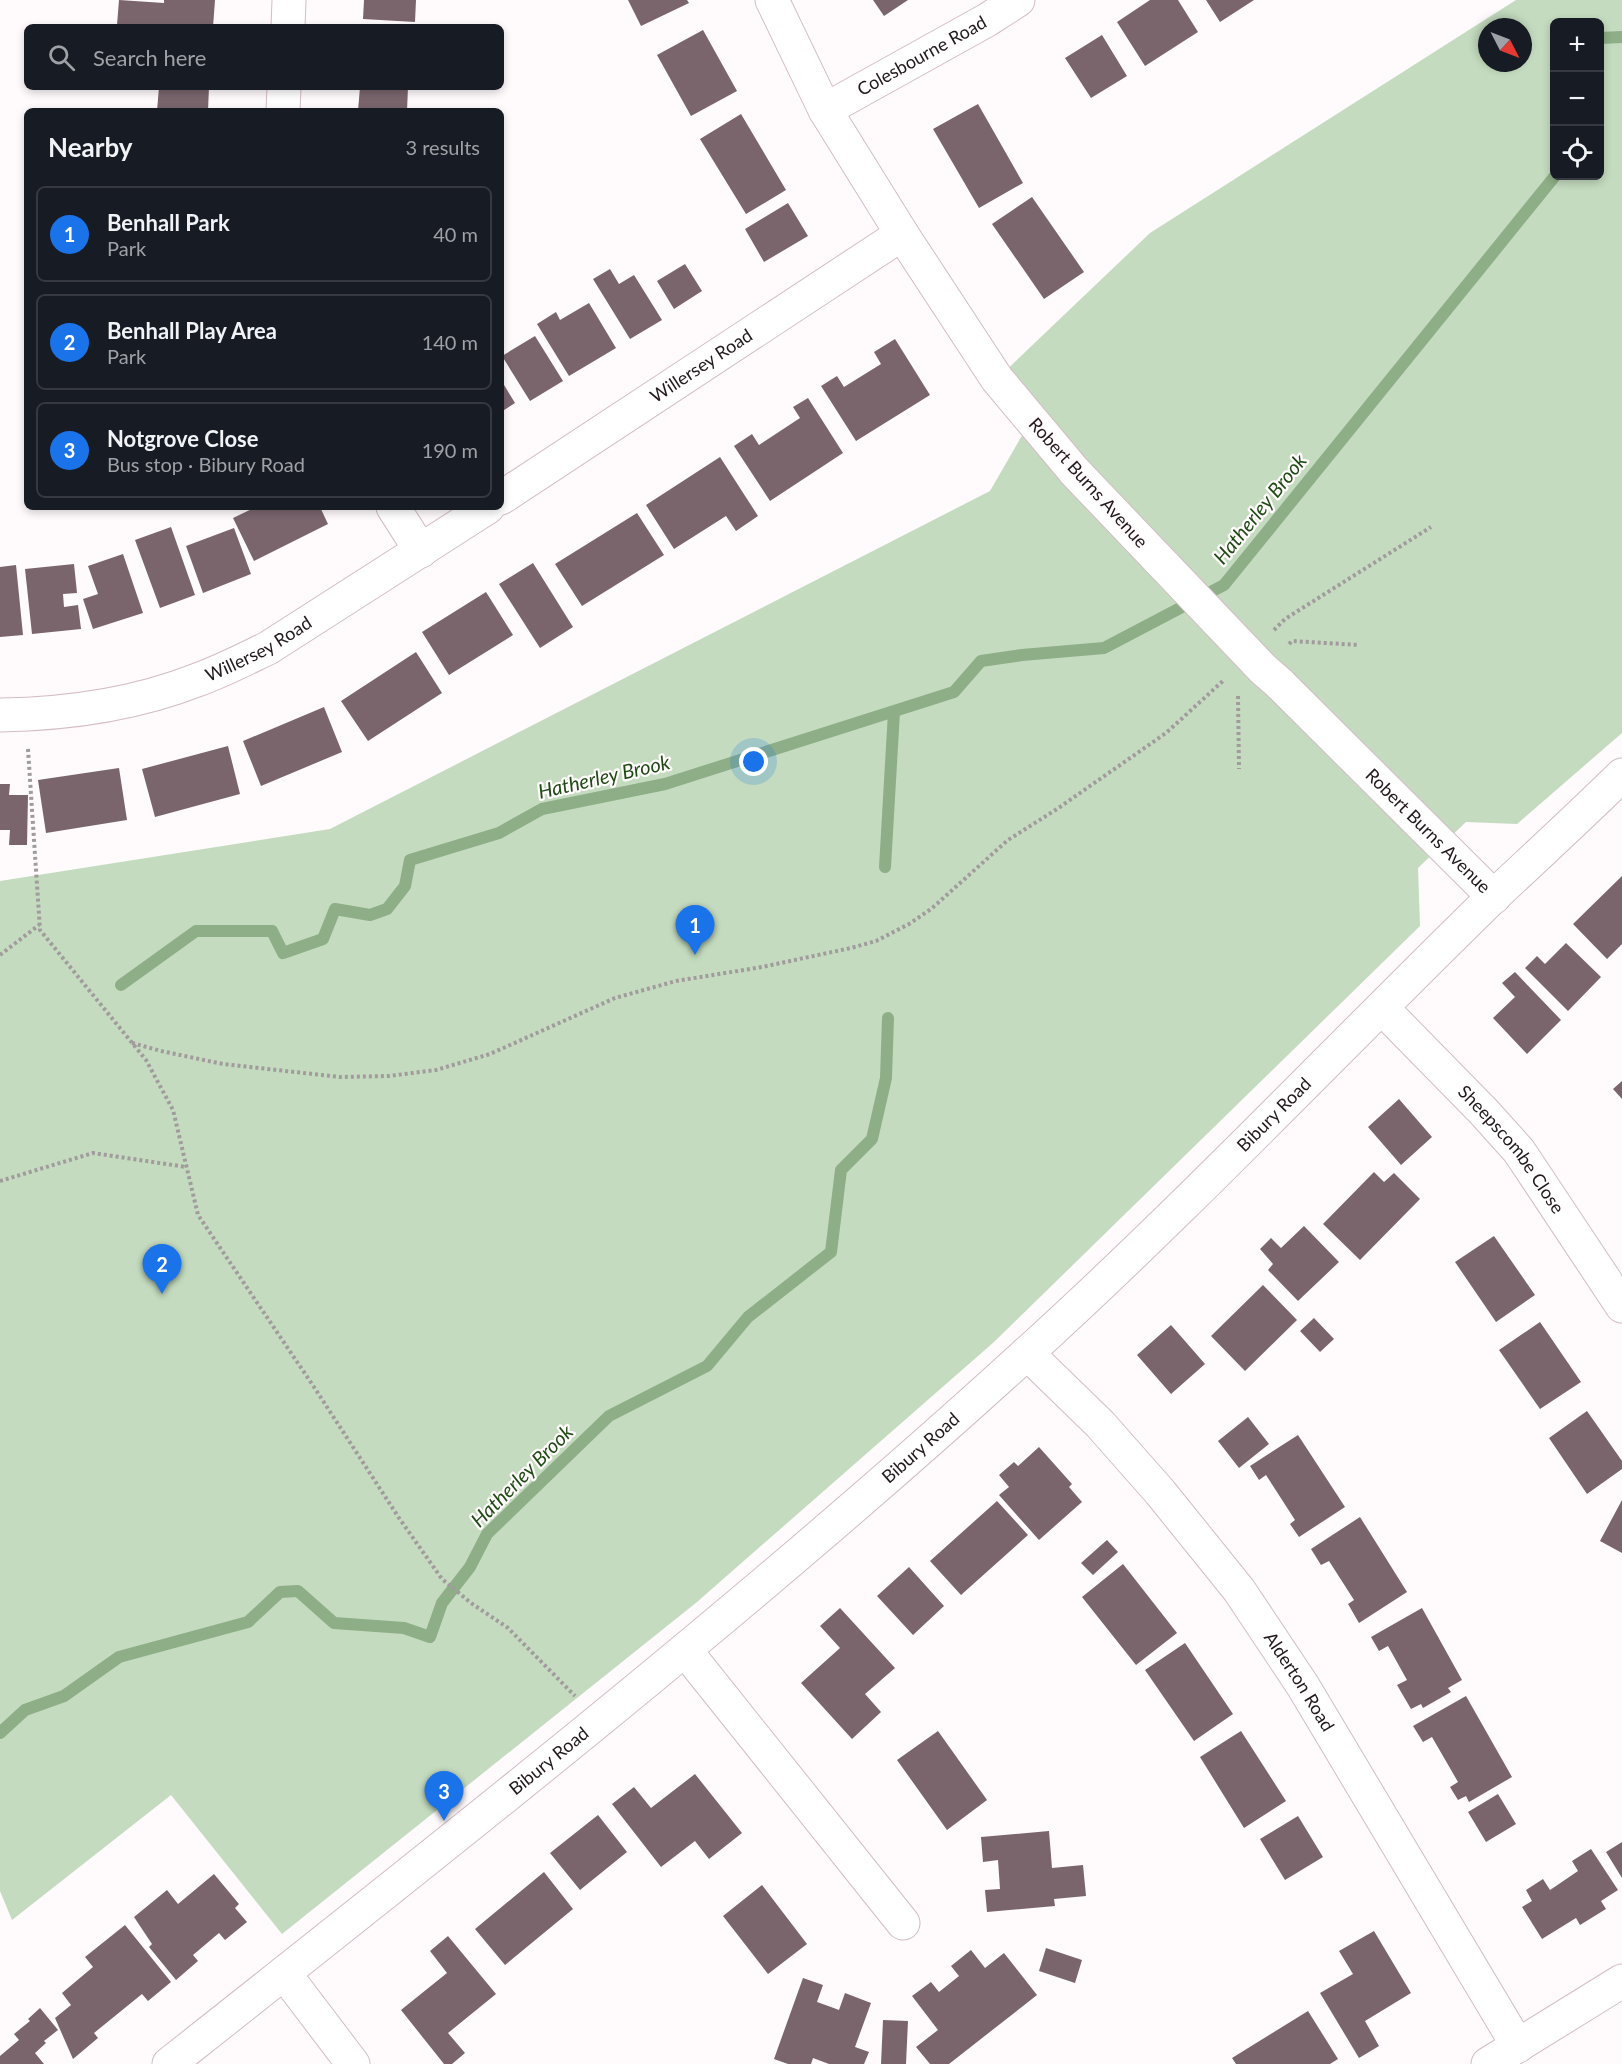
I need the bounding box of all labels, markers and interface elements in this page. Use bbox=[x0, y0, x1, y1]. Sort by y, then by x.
street label: Colesbourne Road bbox=[853, 10, 990, 100]
north arrow bbox=[1478, 18, 1532, 72]
map controls bbox=[1550, 18, 1604, 180]
button: + bbox=[1550, 18, 1604, 72]
search box bbox=[24, 24, 504, 90]
icon: search bbox=[45, 41, 78, 74]
text: Search here bbox=[93, 44, 206, 71]
button: − bbox=[1550, 72, 1604, 126]
button: locate bbox=[1550, 126, 1604, 180]
text: Nearby bbox=[48, 131, 133, 163]
text: 3 results bbox=[405, 135, 480, 159]
text: Benhall Park bbox=[107, 209, 230, 236]
text: 1 bbox=[64, 222, 75, 246]
text: 40 m bbox=[433, 222, 478, 246]
text: Park bbox=[107, 236, 146, 260]
text: Benhall Play Area bbox=[107, 317, 277, 344]
street label: Willersey Road bbox=[646, 324, 756, 407]
text: 2 bbox=[64, 330, 75, 354]
text: 140 m bbox=[422, 330, 478, 354]
text: Park bbox=[107, 344, 146, 368]
street label: Robert Burns Avenue bbox=[1025, 413, 1153, 552]
text: Notgrove Close bbox=[107, 425, 258, 452]
text: 3 bbox=[64, 438, 75, 462]
text: 190 m bbox=[422, 438, 478, 462]
water label: Hatherley Brook bbox=[1208, 448, 1311, 568]
text: Bus stop · Bibury Road bbox=[107, 452, 305, 476]
street label: Willersey Road bbox=[202, 611, 315, 686]
your location bbox=[739, 747, 768, 776]
water label: Hatherley Brook bbox=[536, 749, 672, 803]
street label: Robert Burns Avenue bbox=[1361, 763, 1496, 897]
pin: 1 bbox=[676, 906, 714, 955]
street label: Bibury Road bbox=[1232, 1072, 1315, 1156]
street label: Sheepscombe Close bbox=[1454, 1080, 1569, 1217]
pin: 2 bbox=[142, 1244, 182, 1294]
street label: Bibury Road bbox=[877, 1407, 963, 1487]
water label: Hatherley Brook bbox=[465, 1419, 578, 1531]
street label: Alderton Road bbox=[1260, 1627, 1340, 1735]
street label: Bibury Road bbox=[504, 1722, 593, 1799]
pin: 3 bbox=[424, 1772, 464, 1821]

